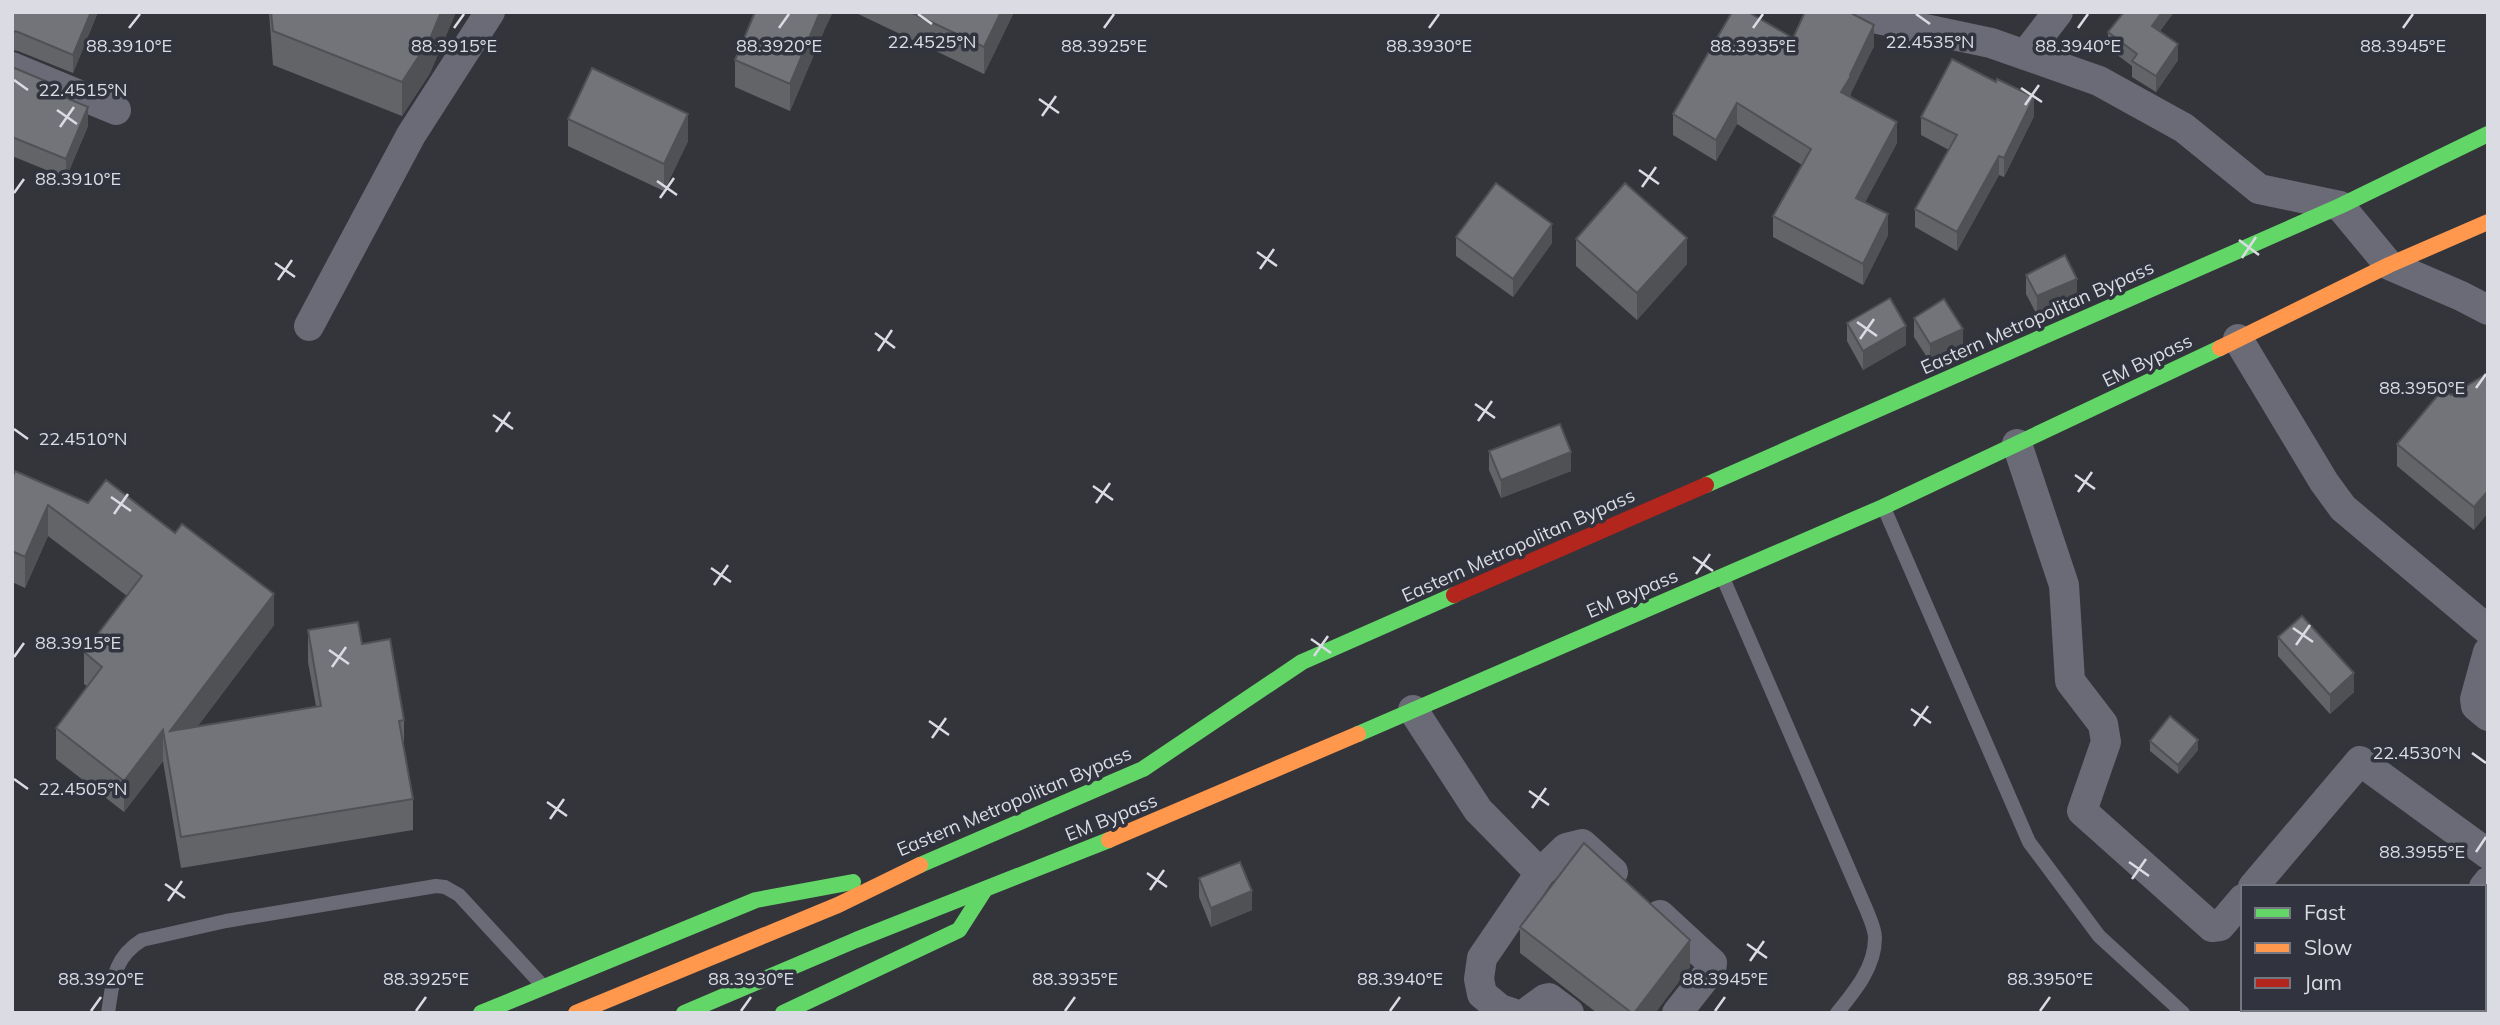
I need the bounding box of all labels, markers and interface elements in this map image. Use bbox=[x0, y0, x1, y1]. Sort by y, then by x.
text: 22.4525°N bbox=[887, 30, 977, 53]
text: 22.4535°N bbox=[1885, 30, 1975, 53]
text: 88.3910°E bbox=[86, 34, 172, 57]
text: 88.3915°E bbox=[411, 34, 497, 57]
text: 88.3920°E bbox=[736, 34, 822, 57]
text: 88.3925°E bbox=[1061, 34, 1147, 57]
text: 88.3930°E bbox=[1386, 34, 1472, 57]
text: 88.3935°E bbox=[1710, 34, 1796, 57]
text: 88.3940°E bbox=[2035, 34, 2121, 57]
text: 88.3945°E bbox=[2360, 34, 2446, 57]
text: 22.4515°N bbox=[38, 78, 128, 101]
text: 88.3910°E bbox=[35, 167, 121, 190]
street label: Eastern Metropolitan Bypass bbox=[1917, 255, 2157, 379]
street label: EM Bypass bbox=[2098, 328, 2196, 392]
text: 88.3950°E bbox=[2379, 376, 2465, 399]
text: 22.4510°N bbox=[38, 427, 128, 450]
street label: Eastern Metropolitan Bypass bbox=[1398, 483, 1638, 607]
street label: EM Bypass bbox=[1583, 563, 1681, 623]
text: 88.3915°E bbox=[35, 631, 121, 654]
street label: Eastern Metropolitan Bypass bbox=[893, 741, 1135, 861]
text: 22.4530°N bbox=[2372, 741, 2462, 764]
text: 22.4505°N bbox=[38, 777, 128, 800]
street label: EM Bypass bbox=[1061, 788, 1161, 846]
text: 88.3955°E bbox=[2379, 840, 2465, 863]
legend bbox=[2241, 885, 2486, 1011]
text: Fast bbox=[2304, 899, 2346, 925]
text: Slow bbox=[2304, 934, 2352, 960]
text: 88.3920°E bbox=[58, 967, 144, 990]
text: 88.3925°E bbox=[383, 967, 469, 990]
text: 88.3930°E bbox=[708, 967, 794, 990]
text: 88.3935°E bbox=[1032, 967, 1118, 990]
text: 88.3940°E bbox=[1357, 967, 1443, 990]
text: 88.3945°E bbox=[1682, 967, 1768, 990]
text: 88.3950°E bbox=[2007, 967, 2093, 990]
text: Jam bbox=[2304, 969, 2342, 995]

